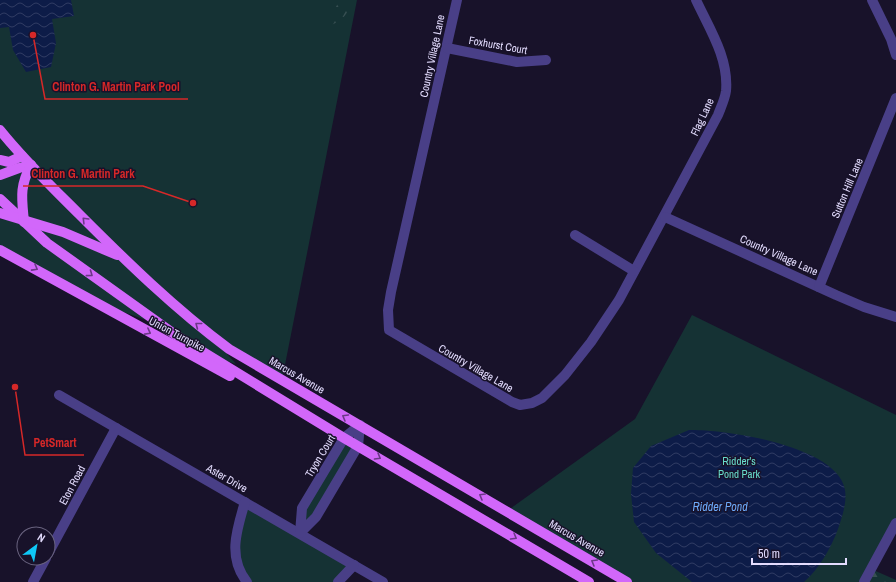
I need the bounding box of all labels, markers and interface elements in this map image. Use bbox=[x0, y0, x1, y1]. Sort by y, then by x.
street label: Country Village Lane bbox=[416, 13, 448, 99]
street label: Foxhurst Court bbox=[468, 33, 529, 57]
callout: Clinton G. Martin Park Pool bbox=[45, 75, 188, 99]
text: Clinton G. Martin Park Pool bbox=[52, 79, 180, 95]
street label: Flag Lane bbox=[687, 96, 717, 138]
street label: Sutton Hill Lane bbox=[828, 156, 866, 220]
callout: Clinton G. Martin Park bbox=[23, 162, 143, 186]
text: Clinton G. Martin Park bbox=[31, 166, 135, 182]
one-way arrow bbox=[82, 217, 90, 225]
street label: Country Village Lane bbox=[738, 232, 820, 278]
one-way arrow bbox=[30, 264, 38, 271]
one-way arrow bbox=[86, 269, 93, 277]
street label: Union Turnpike bbox=[147, 313, 207, 355]
one-way arrow bbox=[195, 323, 202, 330]
one-way arrow bbox=[144, 327, 151, 334]
street label: Country Village Lane bbox=[436, 341, 516, 395]
street label: Marcus Avenue bbox=[267, 353, 327, 397]
one-way arrow bbox=[342, 414, 349, 421]
callout: PetSmart bbox=[25, 431, 84, 455]
street label: Tryon Court bbox=[302, 432, 338, 480]
text: PetSmart bbox=[33, 435, 77, 451]
one-way arrow bbox=[374, 453, 381, 460]
park label: Ridder's Pond Park bbox=[718, 454, 761, 481]
street label: Aster Drive bbox=[203, 460, 250, 495]
street label: Eton Road bbox=[56, 463, 88, 507]
one-way arrow bbox=[479, 494, 486, 501]
water label: Ridder Pond bbox=[692, 499, 748, 515]
street label: Marcus Avenue bbox=[547, 516, 607, 560]
north arrow bbox=[16, 526, 56, 566]
text: N bbox=[35, 530, 48, 545]
one-way arrow bbox=[510, 533, 517, 540]
scale bar bbox=[752, 540, 846, 566]
text: 50 m bbox=[758, 546, 780, 562]
one-way arrow bbox=[591, 559, 598, 566]

